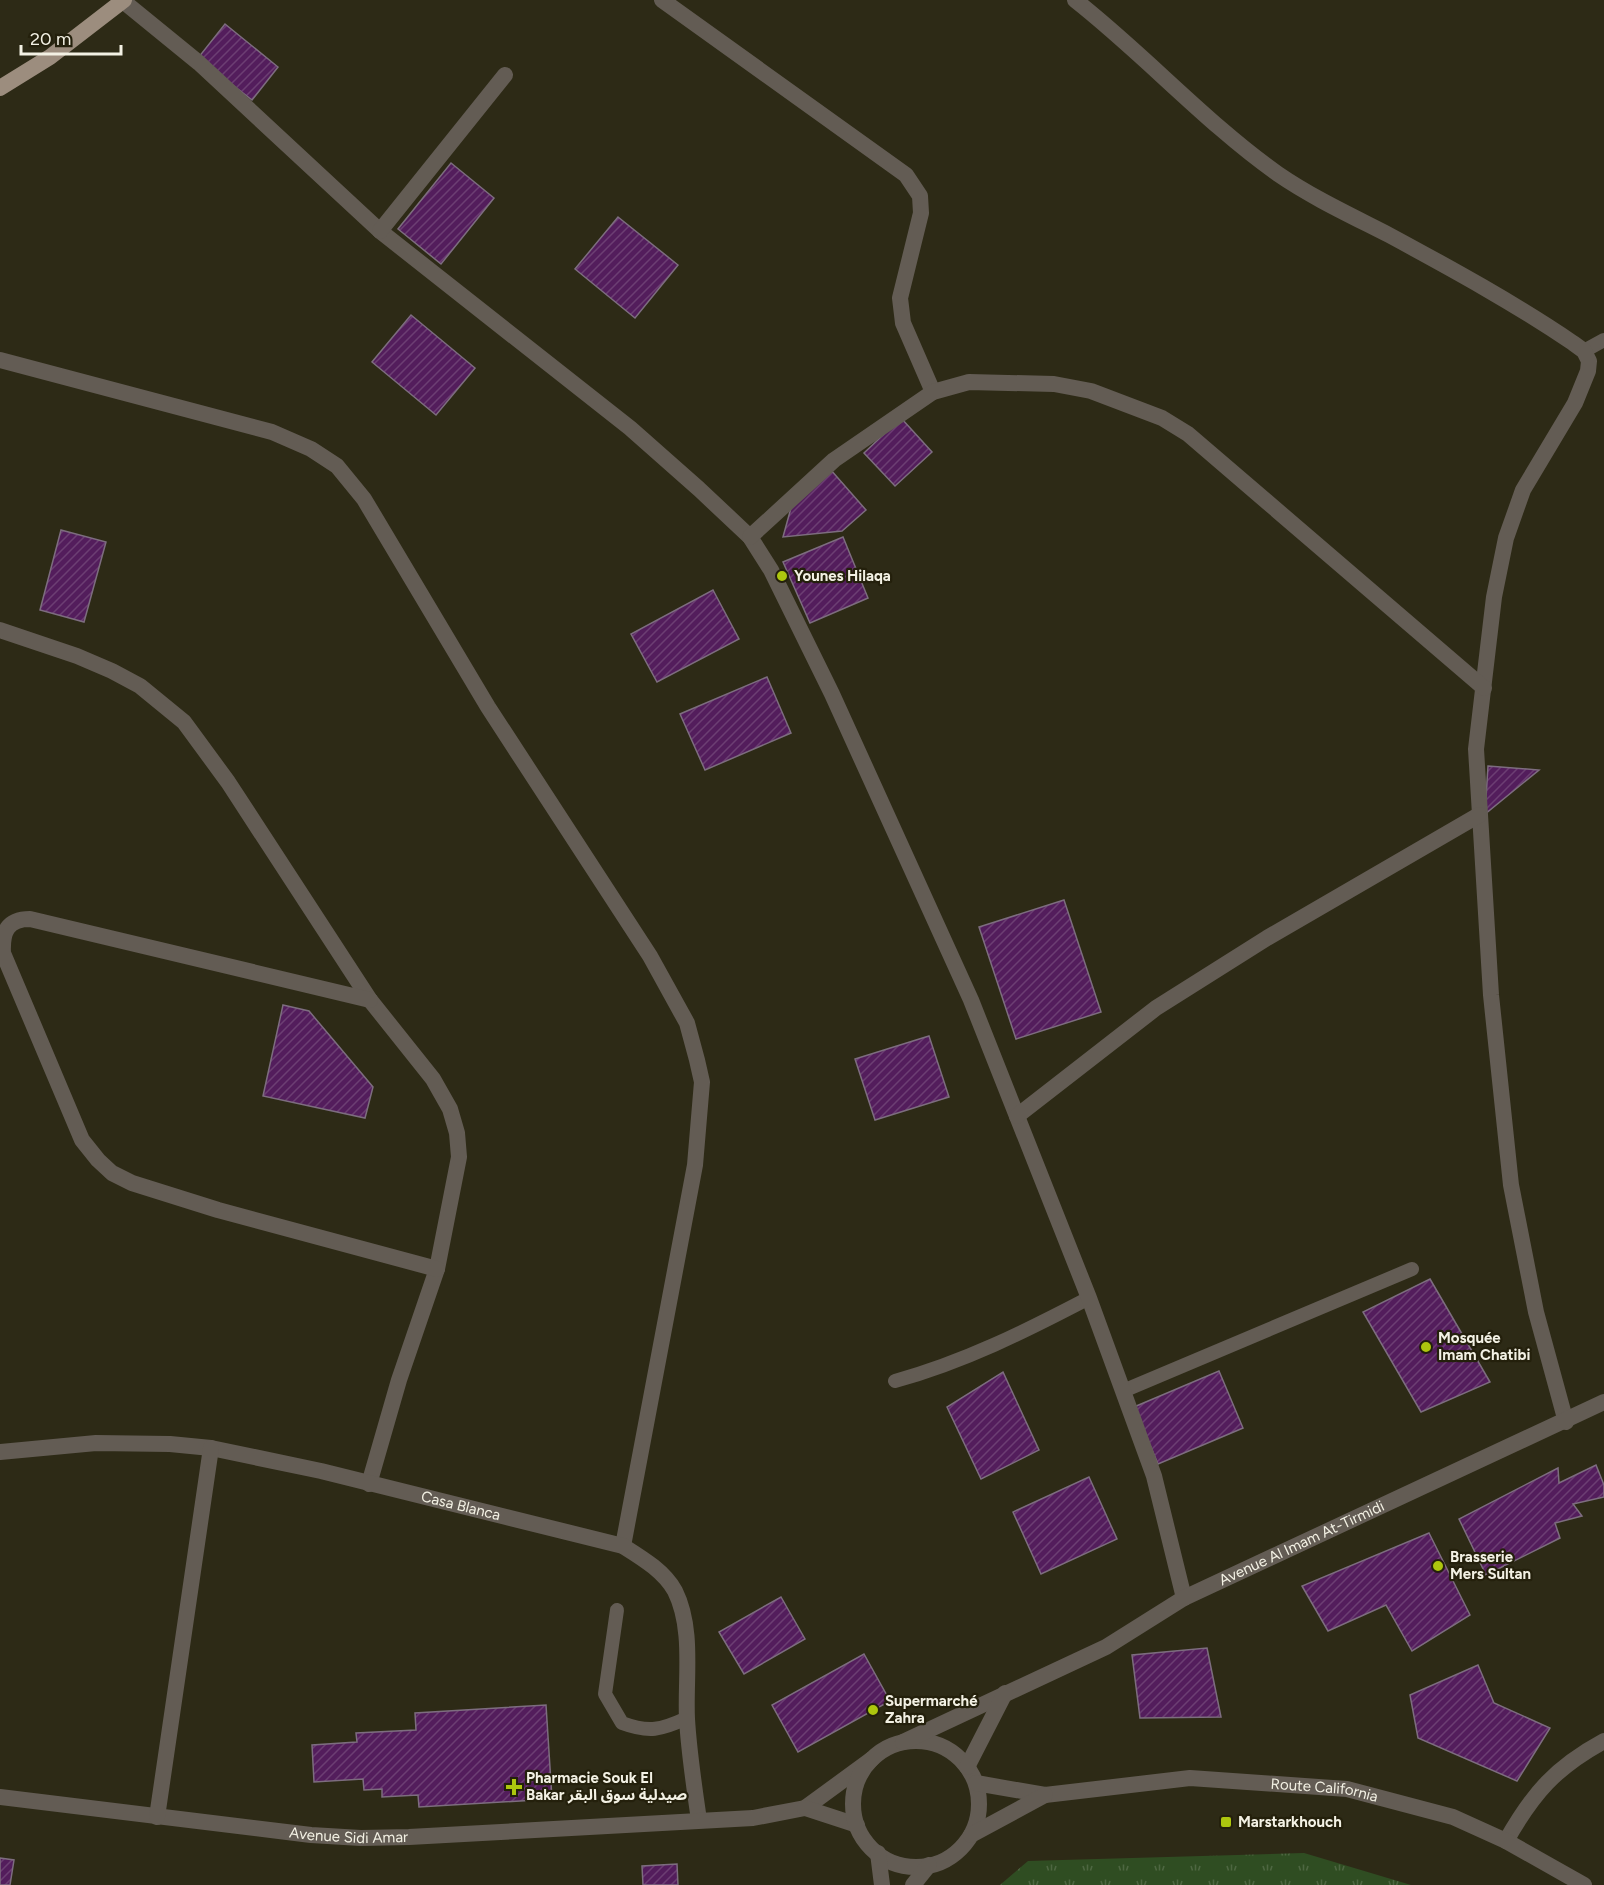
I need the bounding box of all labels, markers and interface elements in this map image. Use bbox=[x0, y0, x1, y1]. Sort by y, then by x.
scale bar bbox=[21, 18, 122, 56]
text: 20 m bbox=[30, 28, 71, 50]
place label: Younes Hilaqa bbox=[794, 567, 891, 585]
marker: Younes Hilaqa bbox=[775, 569, 789, 583]
place label: Mosquée Imam Chatibi bbox=[1438, 1329, 1530, 1364]
marker: Mosquée Imam Chatibi bbox=[1419, 1340, 1433, 1354]
street label: Casa Blanca bbox=[419, 1487, 502, 1524]
street label: Avenue Al Imam At-Tirmidi bbox=[1216, 1497, 1387, 1589]
place label: Brasserie Mers Sultan bbox=[1450, 1548, 1531, 1583]
marker: Brasserie Mers Sultan bbox=[1431, 1559, 1445, 1573]
place label: Supermarché Zahra bbox=[885, 1692, 978, 1727]
marker: Supermarché Zahra bbox=[866, 1703, 880, 1717]
place label: Pharmacie Souk El Bakar صيدلية سوق البقر bbox=[526, 1769, 687, 1804]
street label: Route California bbox=[1270, 1775, 1380, 1806]
marker: Pharmacie Souk El Bakar صيدلية سوق البقر bbox=[507, 1780, 521, 1794]
place label: Marstarkhouch bbox=[1238, 1813, 1342, 1831]
marker: Marstarkhouch bbox=[1219, 1815, 1233, 1829]
street label: Avenue Sidi Amar bbox=[288, 1823, 408, 1847]

